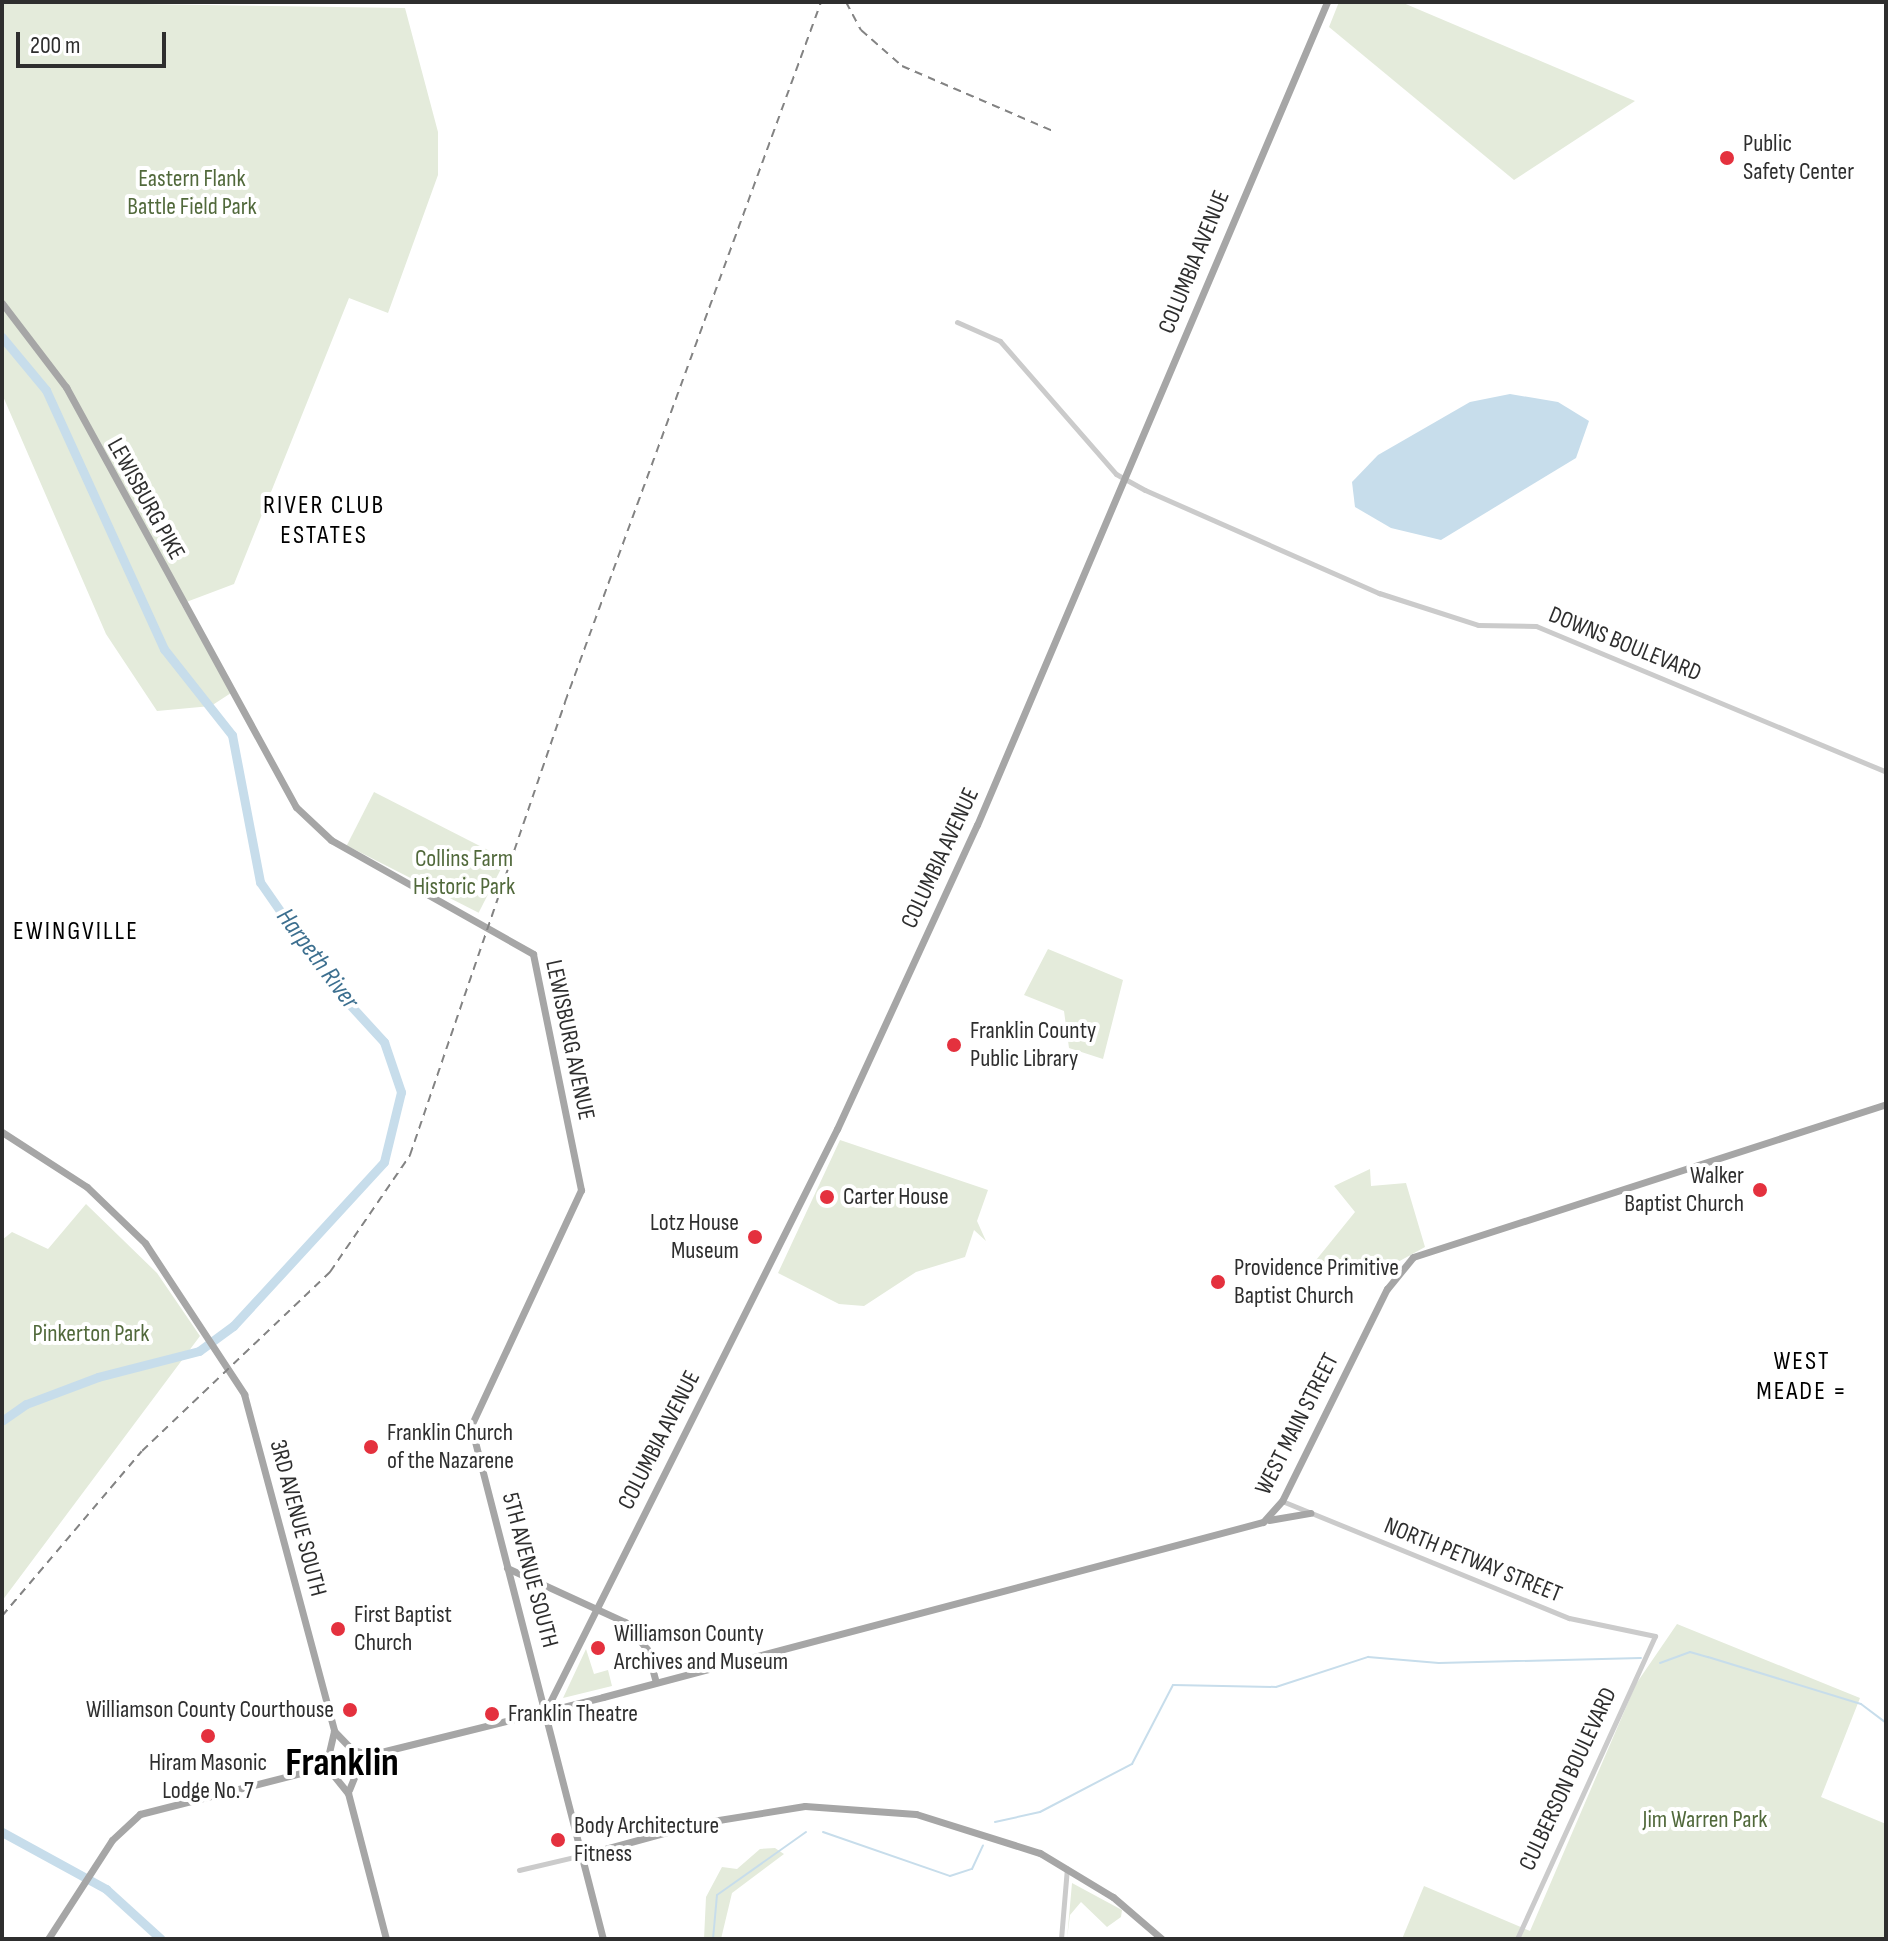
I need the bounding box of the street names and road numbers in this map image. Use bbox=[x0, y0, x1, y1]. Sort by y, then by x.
street label: COLUMBIA AVENUE bbox=[1152, 186, 1236, 338]
street label: LEWISBURG PIKE bbox=[101, 433, 191, 565]
street label: DOWNS BOULEVARD bbox=[1545, 600, 1705, 688]
street label: COLUMBIA AVENUE bbox=[895, 783, 985, 933]
street label: LEWISBURG AVENUE bbox=[539, 957, 601, 1123]
street label: WEST MAIN STREET bbox=[1249, 1348, 1345, 1500]
street label: COLUMBIA AVENUE bbox=[612, 1366, 706, 1514]
street label: 3RD AVENUE SOUTH bbox=[263, 1437, 333, 1599]
street label: 5TH AVENUE SOUTH bbox=[495, 1489, 565, 1651]
street label: NORTH PETWAY STREET bbox=[1380, 1511, 1566, 1609]
street label: CULBERSON BOULEVARD bbox=[1513, 1683, 1623, 1875]

